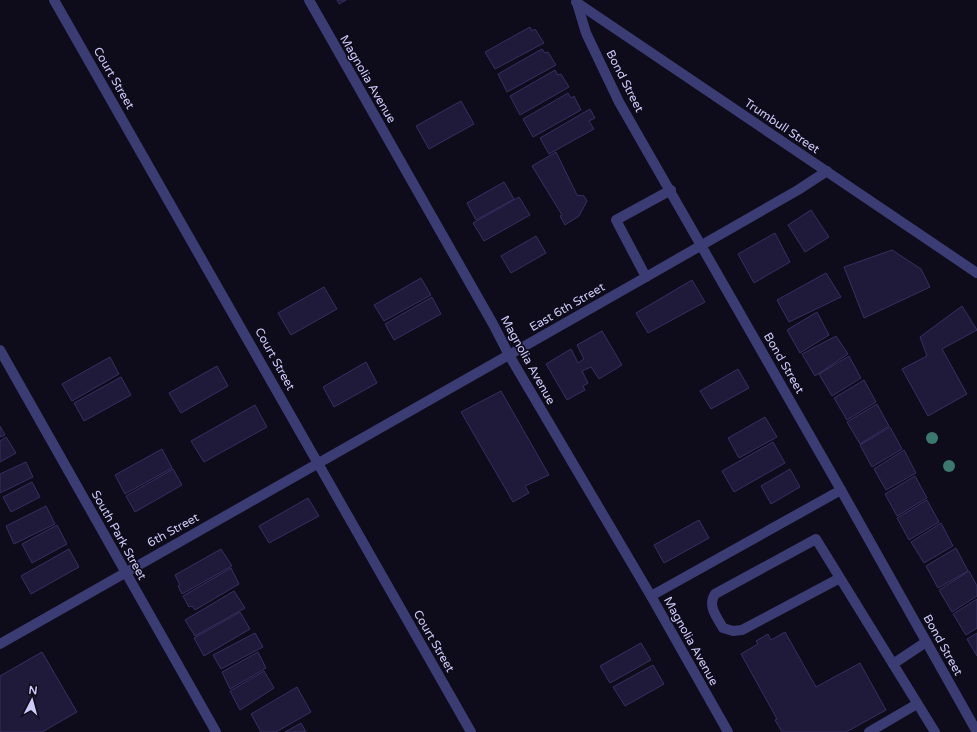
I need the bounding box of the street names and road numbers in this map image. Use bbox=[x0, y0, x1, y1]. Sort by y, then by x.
street label: Magnolia Avenue bbox=[337, 32, 399, 126]
street label: Court Street bbox=[91, 44, 138, 112]
street label: Bond Street bbox=[603, 48, 647, 115]
street label: Trumbull Street bbox=[742, 96, 823, 157]
street label: East 6th Street bbox=[527, 280, 607, 334]
street label: Magnolia Avenue bbox=[498, 313, 558, 407]
street label: Court Street bbox=[252, 325, 298, 393]
street label: Bond Street bbox=[761, 330, 807, 396]
street label: South Park Street bbox=[89, 488, 150, 583]
street label: 6th Street bbox=[145, 510, 202, 550]
street label: Magnolia Avenue bbox=[661, 594, 721, 688]
street label: Court Street bbox=[411, 607, 458, 675]
street label: Bond Street bbox=[920, 612, 966, 678]

